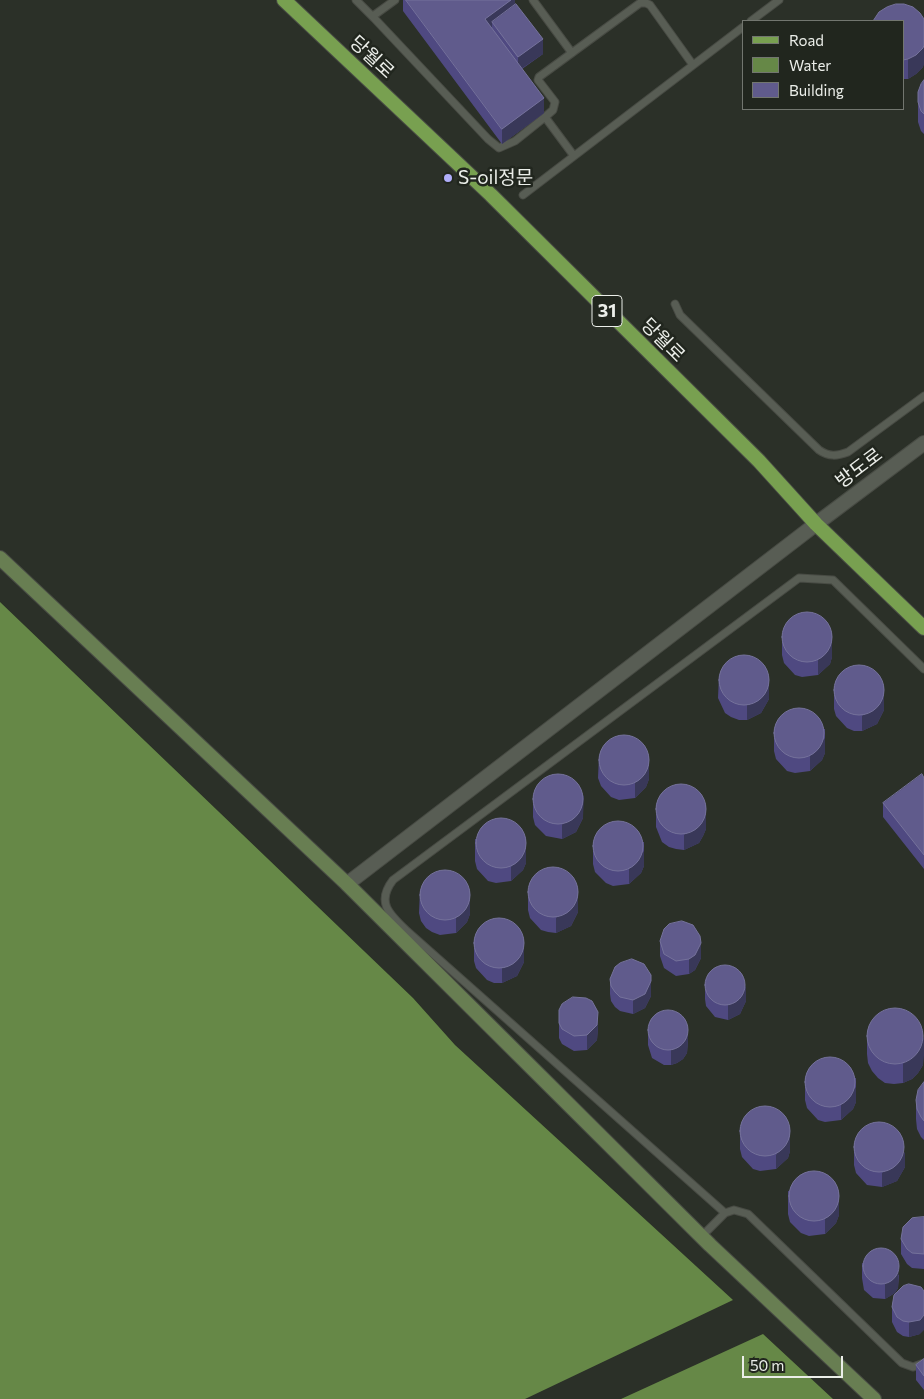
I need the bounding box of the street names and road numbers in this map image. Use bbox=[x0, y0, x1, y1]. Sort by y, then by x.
street label: 당월로 bbox=[345, 31, 399, 83]
road number: 31 bbox=[592, 296, 622, 326]
street label: 당월로 bbox=[636, 313, 690, 367]
street label: 방도로 bbox=[831, 443, 887, 493]

